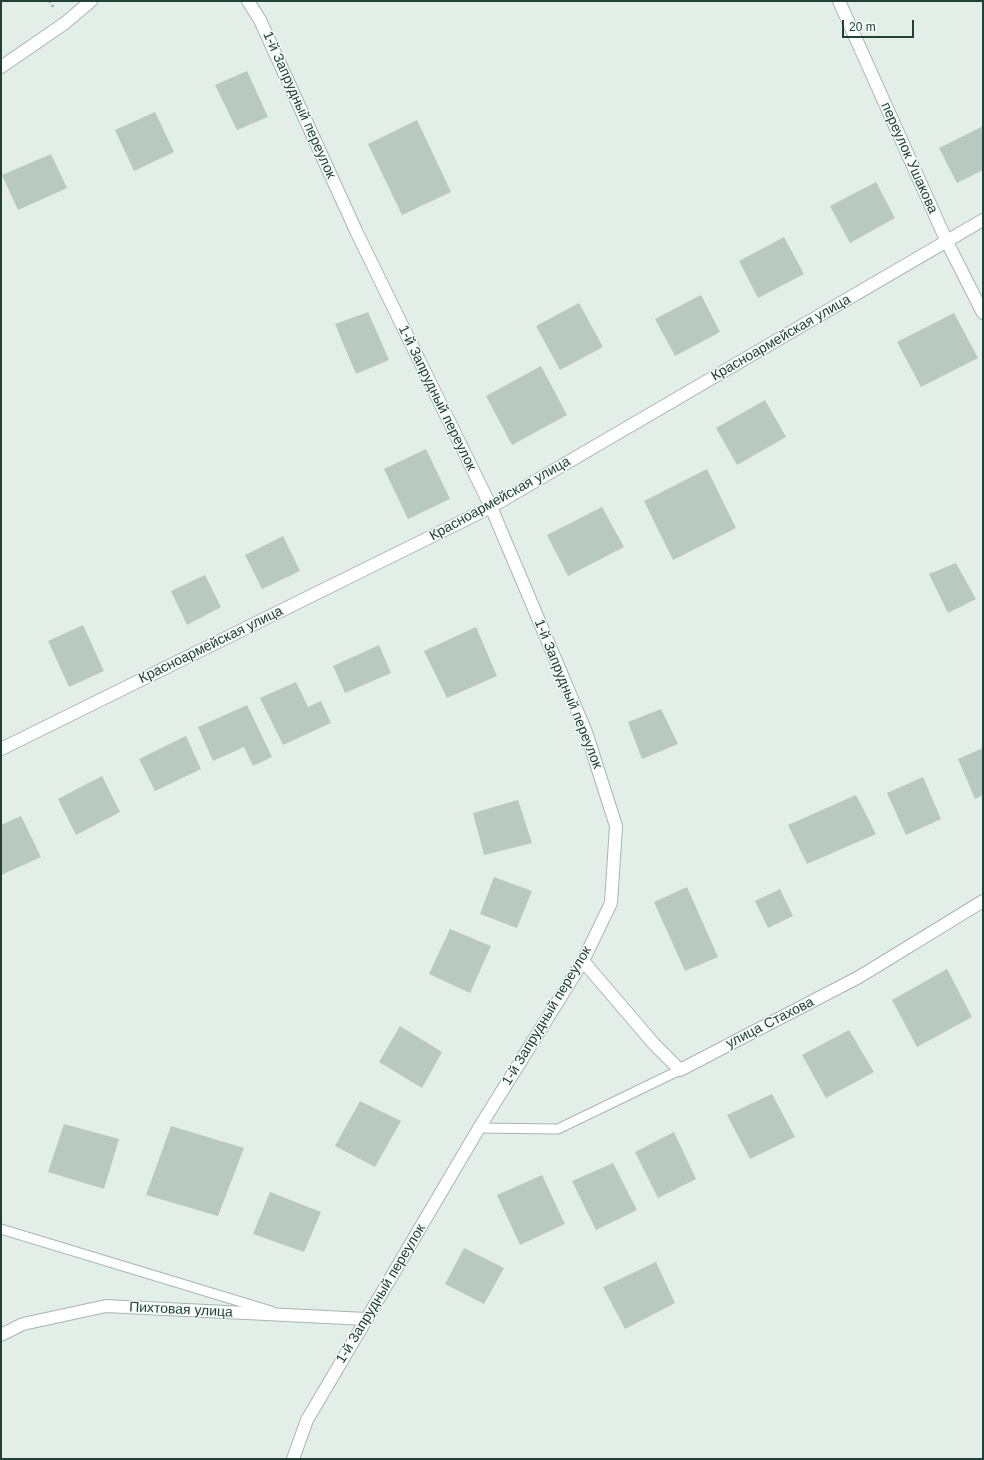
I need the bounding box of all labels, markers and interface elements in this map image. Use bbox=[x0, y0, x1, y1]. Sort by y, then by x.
scale bar bbox=[844, 12, 916, 38]
text: 20 m bbox=[849, 20, 876, 34]
street label: 1-й Запрудный переулок bbox=[259, 29, 339, 181]
street label: переулок Ушакова bbox=[877, 100, 941, 216]
street label: Красноармейская улица bbox=[708, 291, 854, 385]
street label: 1-й Запрудный переулок bbox=[394, 323, 480, 473]
street label: Красноармейская улица bbox=[427, 453, 573, 545]
street label: Красноармейская улица bbox=[136, 603, 286, 687]
street label: 1-й Запрудный переулок bbox=[530, 617, 606, 771]
street label: 1-й Запрудный переулок bbox=[499, 943, 595, 1089]
street label: улица Стахова bbox=[723, 994, 817, 1052]
street label: 1-й Запрудный переулок bbox=[333, 1221, 429, 1367]
street label: Пихтовая улица bbox=[129, 1299, 233, 1321]

